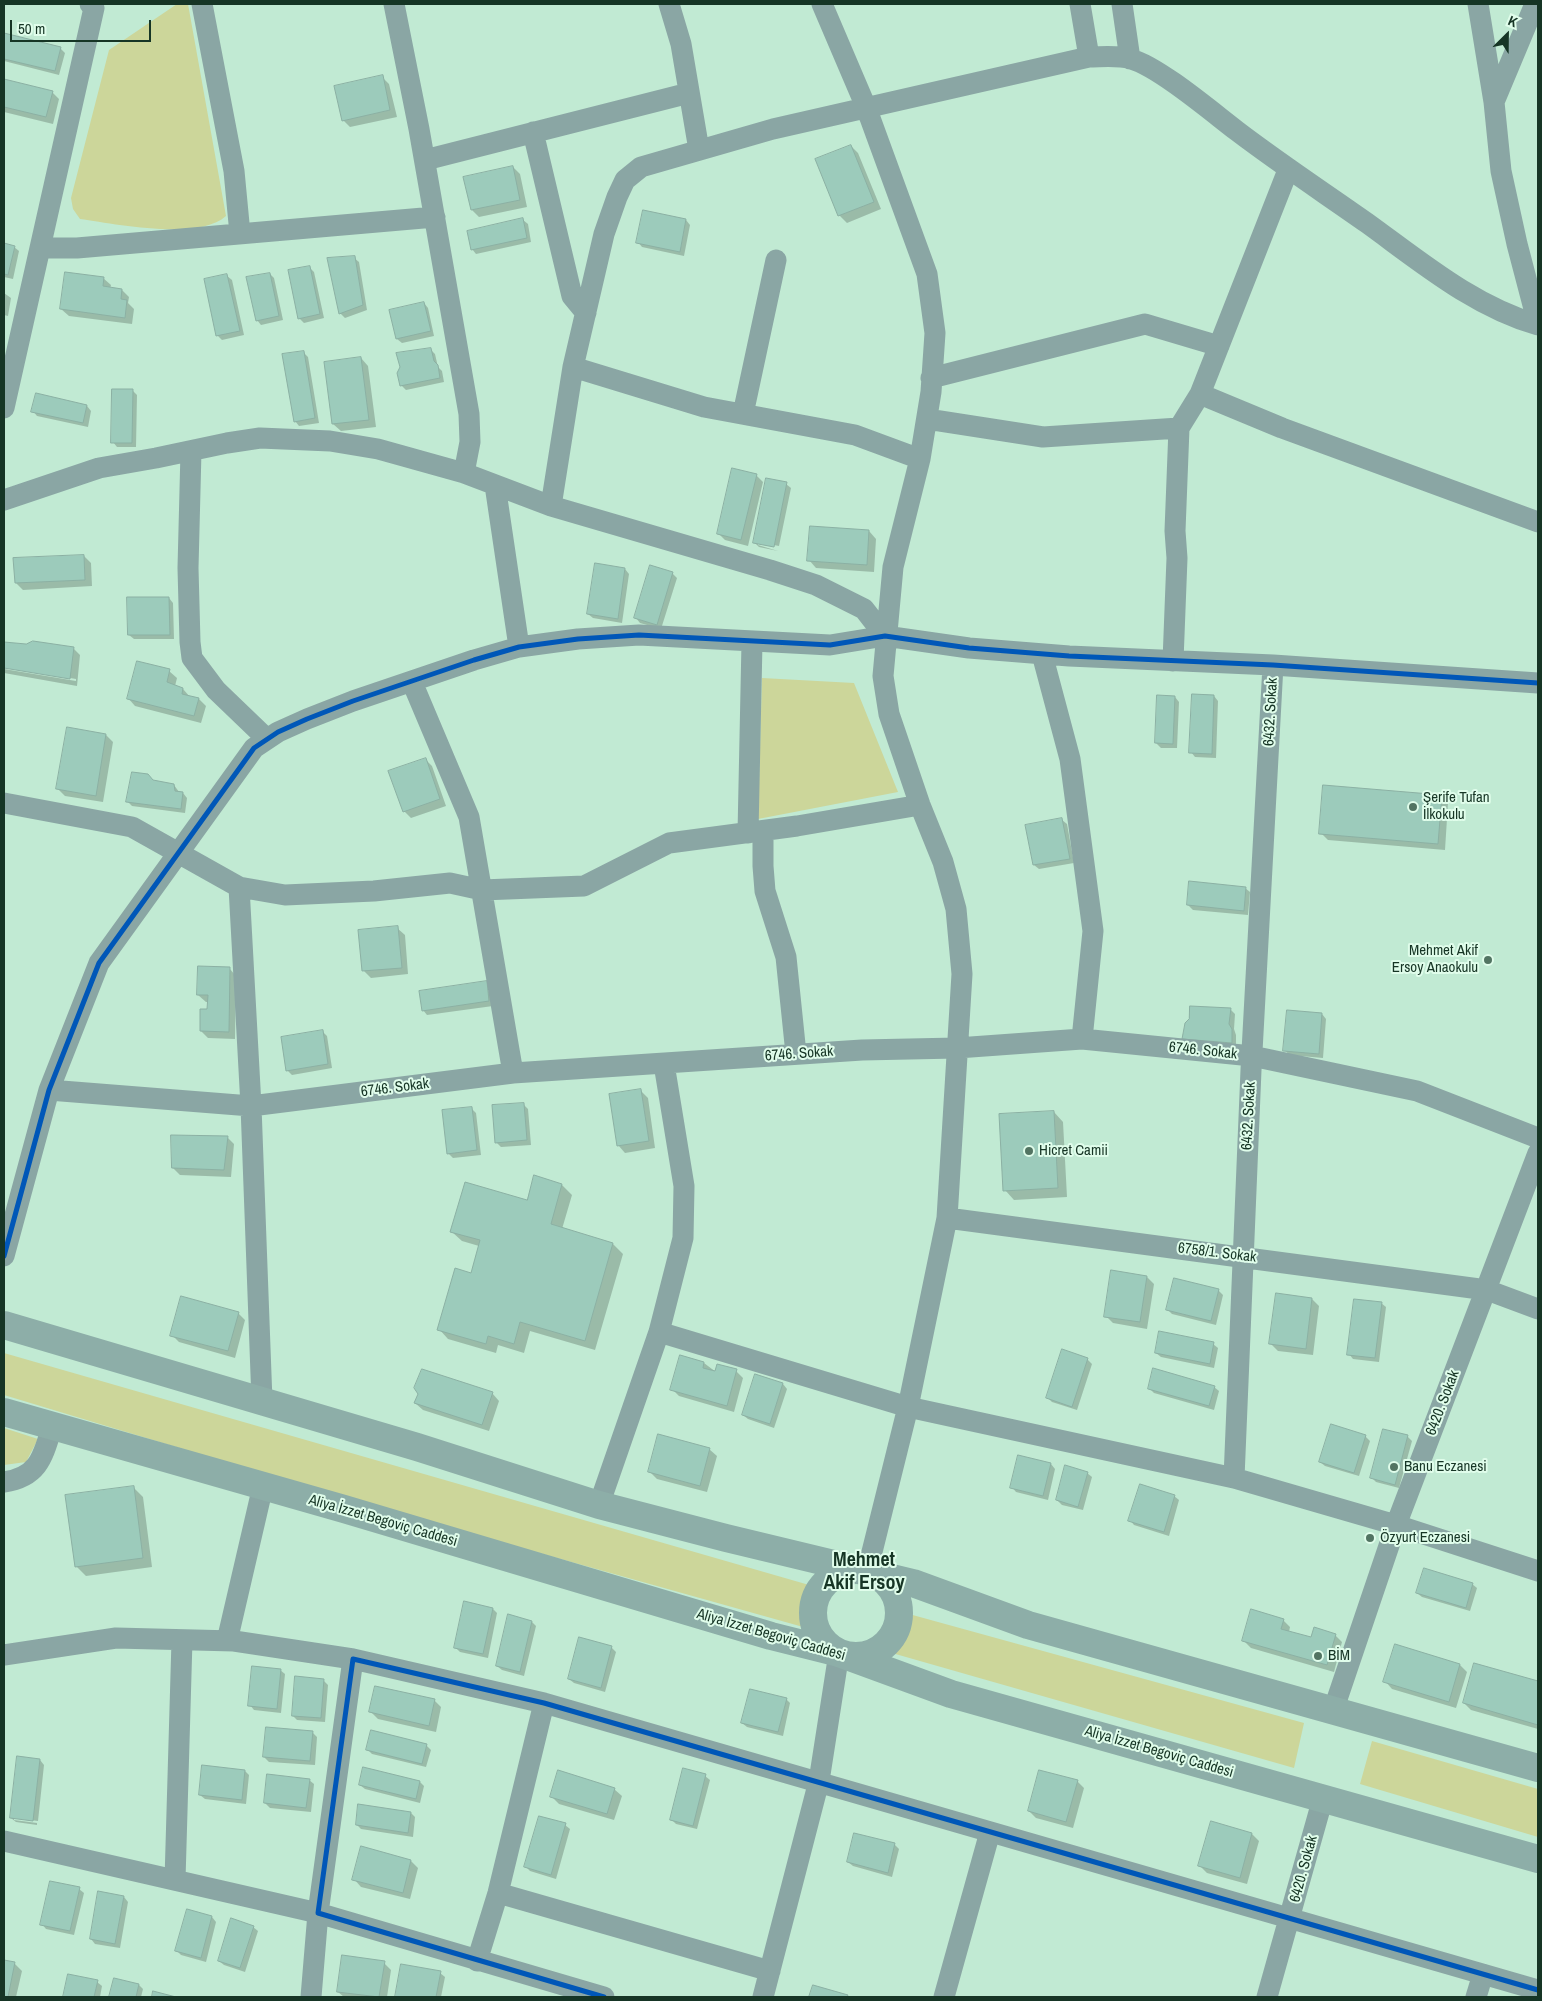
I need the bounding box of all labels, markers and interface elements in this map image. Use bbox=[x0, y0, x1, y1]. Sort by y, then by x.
scale bar bbox=[12, 10, 154, 42]
north arrow bbox=[1482, 10, 1532, 60]
text: K bbox=[1506, 11, 1520, 31]
text: 50 m bbox=[18, 18, 45, 39]
street label: 6432. Sokak bbox=[1260, 677, 1282, 747]
place label: Şerife Tufan İlkokulu bbox=[1423, 789, 1490, 824]
marker: Şerife Tufan İlkokulu bbox=[1407, 801, 1419, 813]
place label: Mehmet Akif Ersoy Anaokulu bbox=[1392, 942, 1478, 977]
marker: Mehmet Akif Ersoy Anaokulu bbox=[1482, 954, 1494, 966]
street label: 6746. Sokak bbox=[1168, 1038, 1238, 1064]
street label: 6746. Sokak bbox=[764, 1043, 834, 1065]
street label: 6746. Sokak bbox=[360, 1075, 430, 1101]
street label: 6432. Sokak bbox=[1238, 1081, 1260, 1151]
place label: Hicret Camii bbox=[1039, 1142, 1108, 1160]
marker: Hicret Camii bbox=[1023, 1145, 1035, 1157]
street label: 6758/1. Sokak bbox=[1177, 1239, 1257, 1267]
street label: 6420. Sokak bbox=[1422, 1368, 1464, 1438]
place label: Banu Eczanesi bbox=[1404, 1458, 1487, 1476]
marker: Banu Eczanesi bbox=[1388, 1461, 1400, 1473]
street label: Aliya İzzet Begoviç Caddesi bbox=[307, 1491, 459, 1551]
place label: Özyurt Eczanesi bbox=[1380, 1529, 1470, 1547]
marker: Özyurt Eczanesi bbox=[1364, 1532, 1376, 1544]
district label: Mehmet Akif Ersoy bbox=[823, 1549, 905, 1596]
street label: Aliya İzzet Begoviç Caddesi bbox=[695, 1605, 847, 1665]
place label: BİM bbox=[1328, 1647, 1350, 1665]
marker: BİM bbox=[1312, 1650, 1324, 1662]
street label: Aliya İzzet Begoviç Caddesi bbox=[1083, 1722, 1235, 1782]
street label: 6420. Sokak bbox=[1286, 1834, 1322, 1904]

